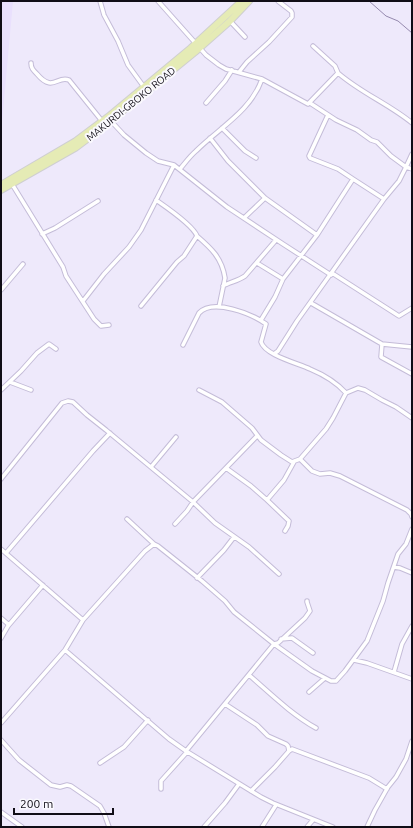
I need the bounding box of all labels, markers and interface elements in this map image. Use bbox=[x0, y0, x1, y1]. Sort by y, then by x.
street label: MAKURDI-GBOKO ROAD bbox=[84, 65, 178, 143]
scale bar bbox=[14, 790, 113, 816]
text: 200 m bbox=[20, 797, 53, 810]

